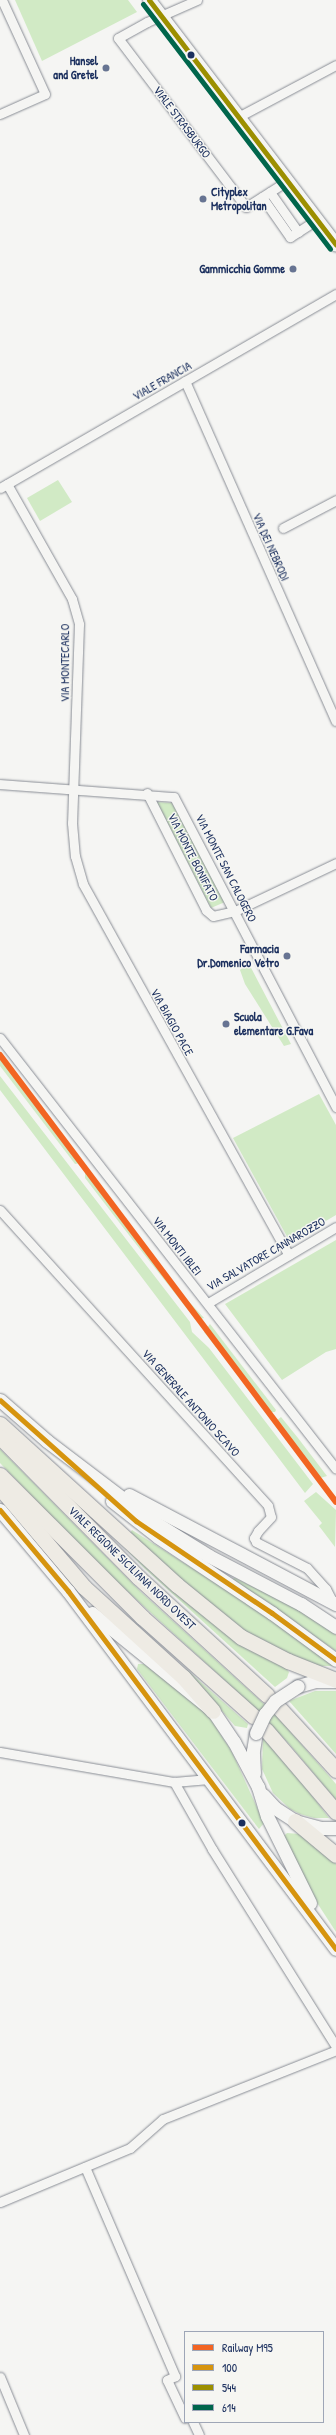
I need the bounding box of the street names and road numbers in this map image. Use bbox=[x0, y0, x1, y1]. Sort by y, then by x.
street label: VIALE STRASBURGO bbox=[150, 83, 214, 161]
street label: VIALE FRANCIA bbox=[130, 358, 194, 404]
street label: VIA DEI NEBRODI bbox=[250, 511, 292, 583]
street label: VIA MONTECARLO bbox=[58, 624, 72, 702]
street label: VIA MONTE BONIFATO bbox=[165, 811, 221, 903]
street label: VIA MONTE SAN CALOGERO bbox=[193, 812, 259, 924]
street label: VIA BIAGIO PACE bbox=[148, 986, 196, 1058]
street label: VIA MONTI IBLEI bbox=[149, 1214, 205, 1278]
street label: VIA SALVATORE CANNAROZZO bbox=[204, 1214, 328, 1294]
street label: VIA GENERALE ANTONIO SCAVO bbox=[139, 1346, 243, 1460]
street label: VIALE REGIONE SICILIANA NORD OVEST bbox=[65, 1503, 199, 1633]

